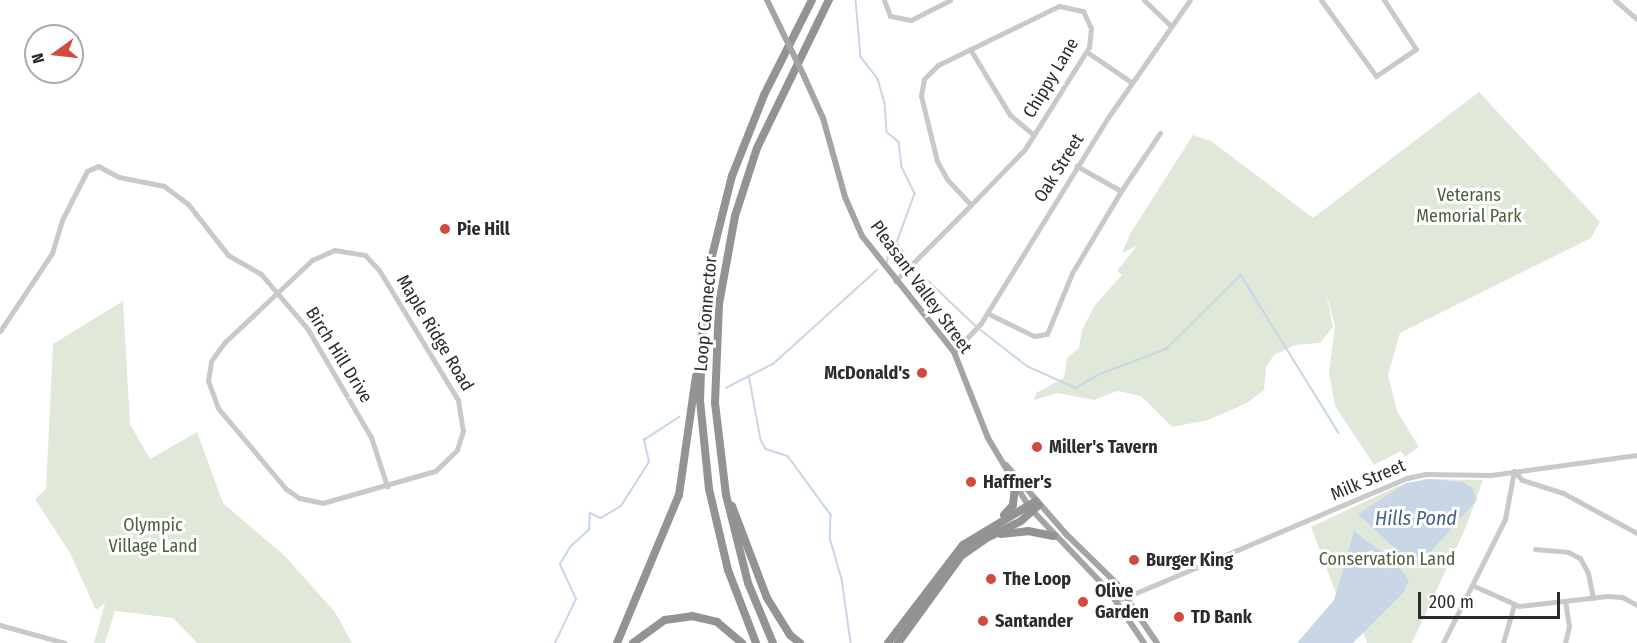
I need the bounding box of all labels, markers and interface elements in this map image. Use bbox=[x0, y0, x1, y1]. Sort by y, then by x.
north arrow bbox=[24, 24, 84, 84]
street label: Chippy Lane bbox=[1019, 34, 1083, 122]
text: N bbox=[28, 51, 48, 65]
street label: Oak Street bbox=[1029, 130, 1089, 206]
park label: Veterans Memorial Park bbox=[1416, 185, 1522, 228]
street label: Pleasant Valley Street bbox=[865, 216, 977, 358]
place label: Pie Hill bbox=[457, 218, 510, 240]
marker: Pie Hill bbox=[438, 222, 452, 236]
street label: Loop Connector bbox=[690, 256, 722, 372]
street label: Maple Ridge Road bbox=[392, 271, 478, 395]
street label: Birch Hill Drive bbox=[301, 303, 377, 407]
place label: McDonald's bbox=[824, 362, 910, 384]
marker: McDonald's bbox=[915, 366, 929, 380]
place label: Miller's Tavern bbox=[1049, 436, 1158, 458]
marker: Miller's Tavern bbox=[1030, 440, 1044, 454]
street label: Milk Street bbox=[1327, 455, 1409, 505]
place label: Haffner's bbox=[983, 471, 1052, 493]
marker: Haffner's bbox=[964, 475, 978, 489]
water label: Hills Pond bbox=[1375, 506, 1457, 530]
park label: Olympic Village Land bbox=[109, 515, 197, 558]
park label: Conservation Land bbox=[1319, 548, 1455, 570]
place label: Burger King bbox=[1146, 549, 1233, 571]
marker: Burger King bbox=[1127, 553, 1141, 567]
place label: The Loop bbox=[1003, 568, 1071, 590]
marker: The Loop bbox=[984, 572, 998, 586]
scale bar bbox=[1421, 580, 1564, 618]
place label: Olive Garden bbox=[1095, 581, 1149, 624]
text: 200 m bbox=[1429, 591, 1474, 613]
marker: Olive Garden bbox=[1076, 595, 1090, 609]
place label: TD Bank bbox=[1191, 606, 1252, 628]
place label: Santander bbox=[995, 610, 1073, 632]
marker: TD Bank bbox=[1172, 610, 1186, 624]
marker: Santander bbox=[976, 614, 990, 628]

